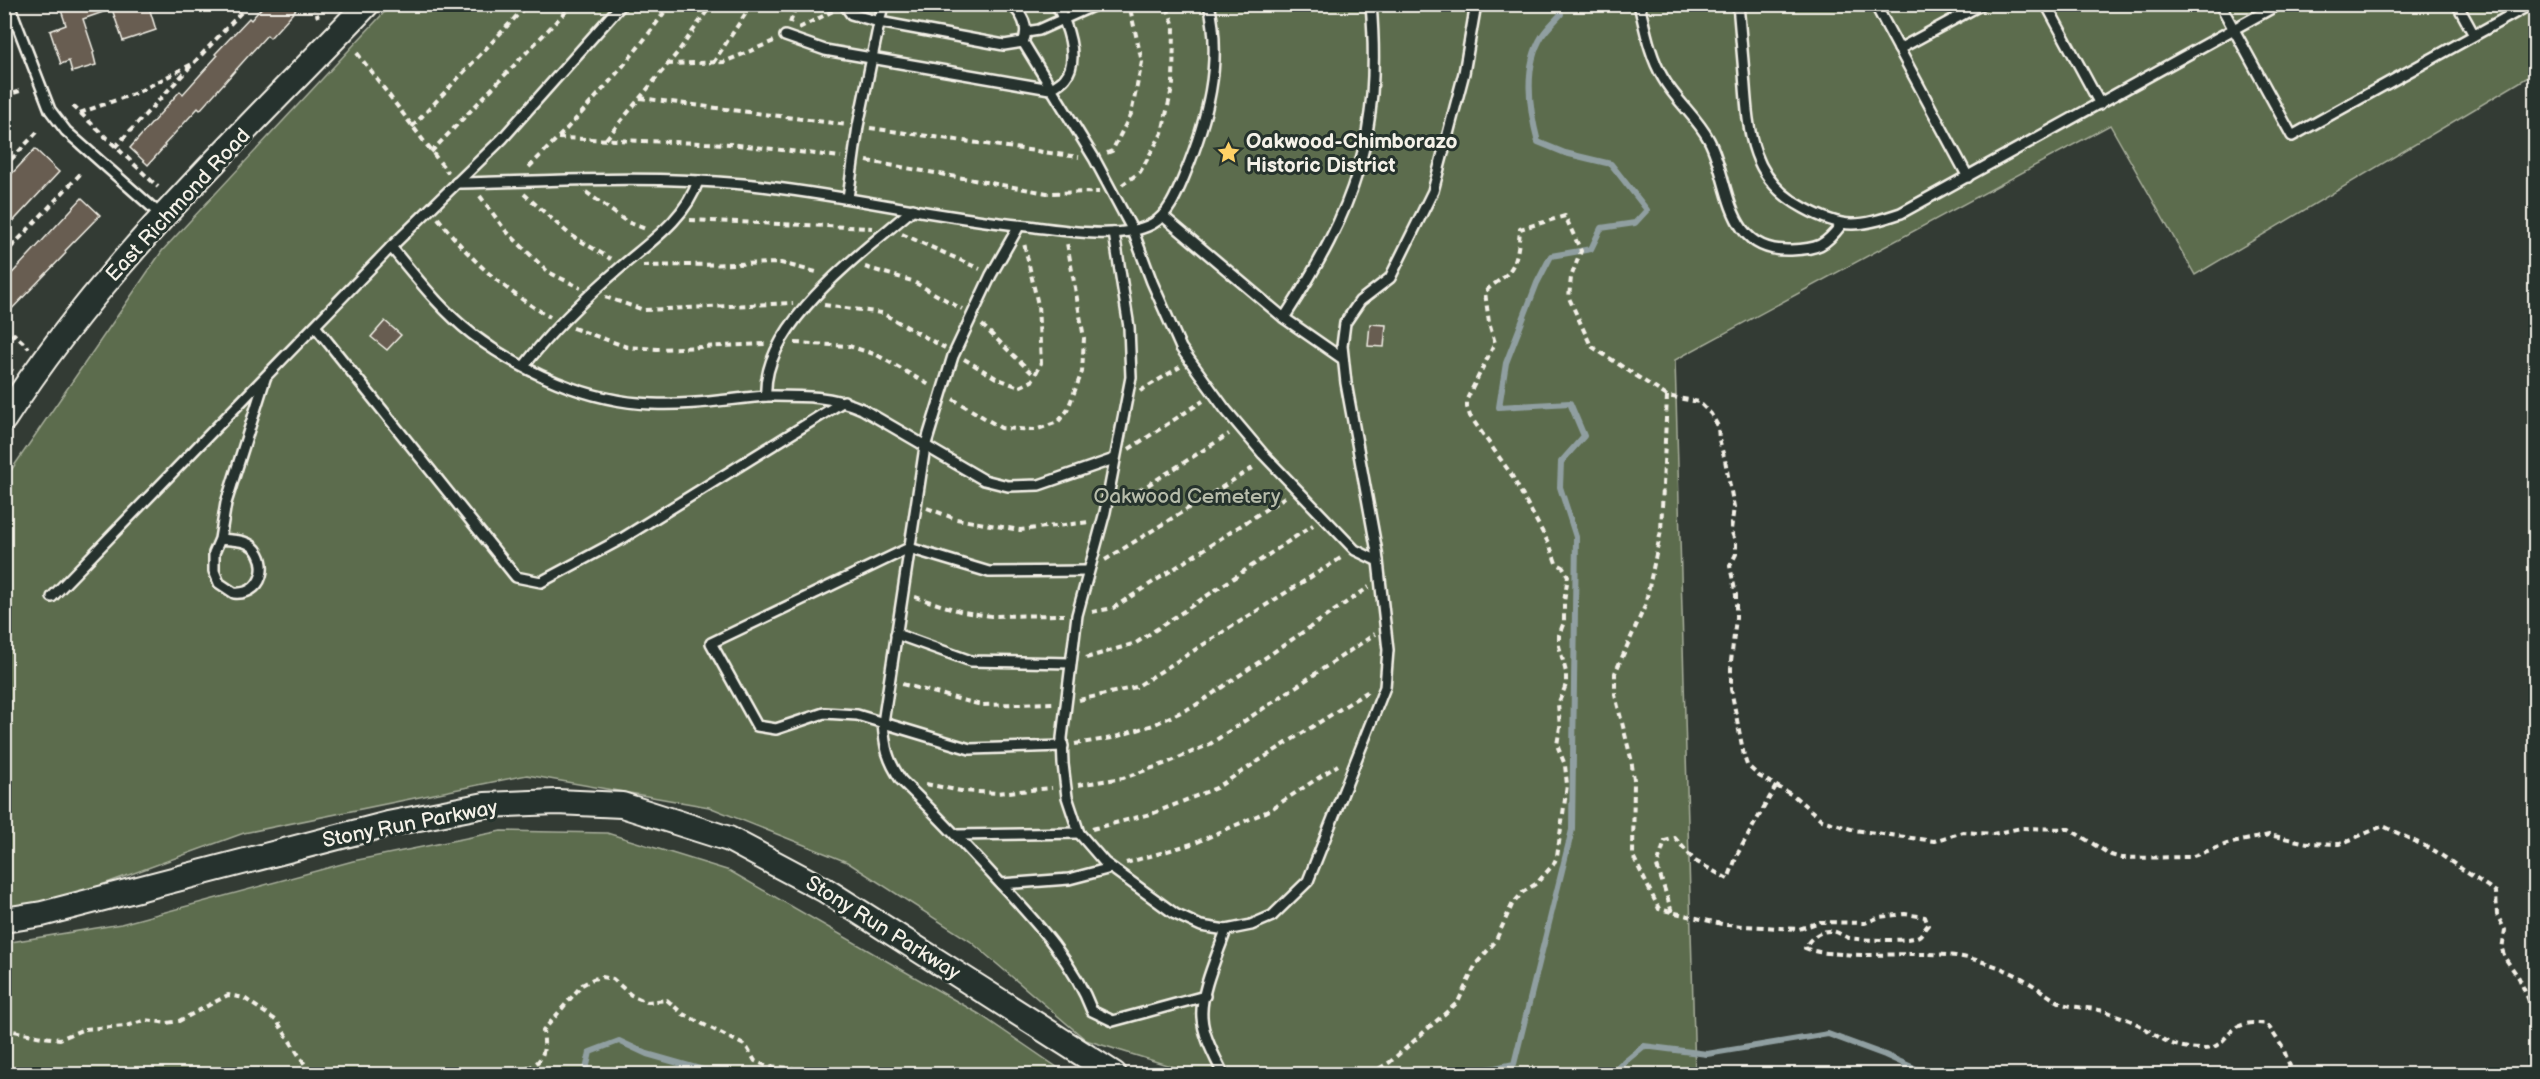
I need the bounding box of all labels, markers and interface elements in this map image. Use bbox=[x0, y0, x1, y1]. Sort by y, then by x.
street label: East Richmond Road bbox=[100, 123, 256, 287]
place label: Oakwood-Chimborazo Historic District bbox=[1246, 129, 1458, 178]
place icon: Oakwood-Chimborazo Historic District bbox=[1215, 140, 1241, 166]
park label: Oakwood Cemetery bbox=[1094, 484, 1281, 509]
street label: Stony Run Parkway bbox=[320, 795, 500, 853]
street label: Stony Run Parkway bbox=[801, 870, 965, 986]

